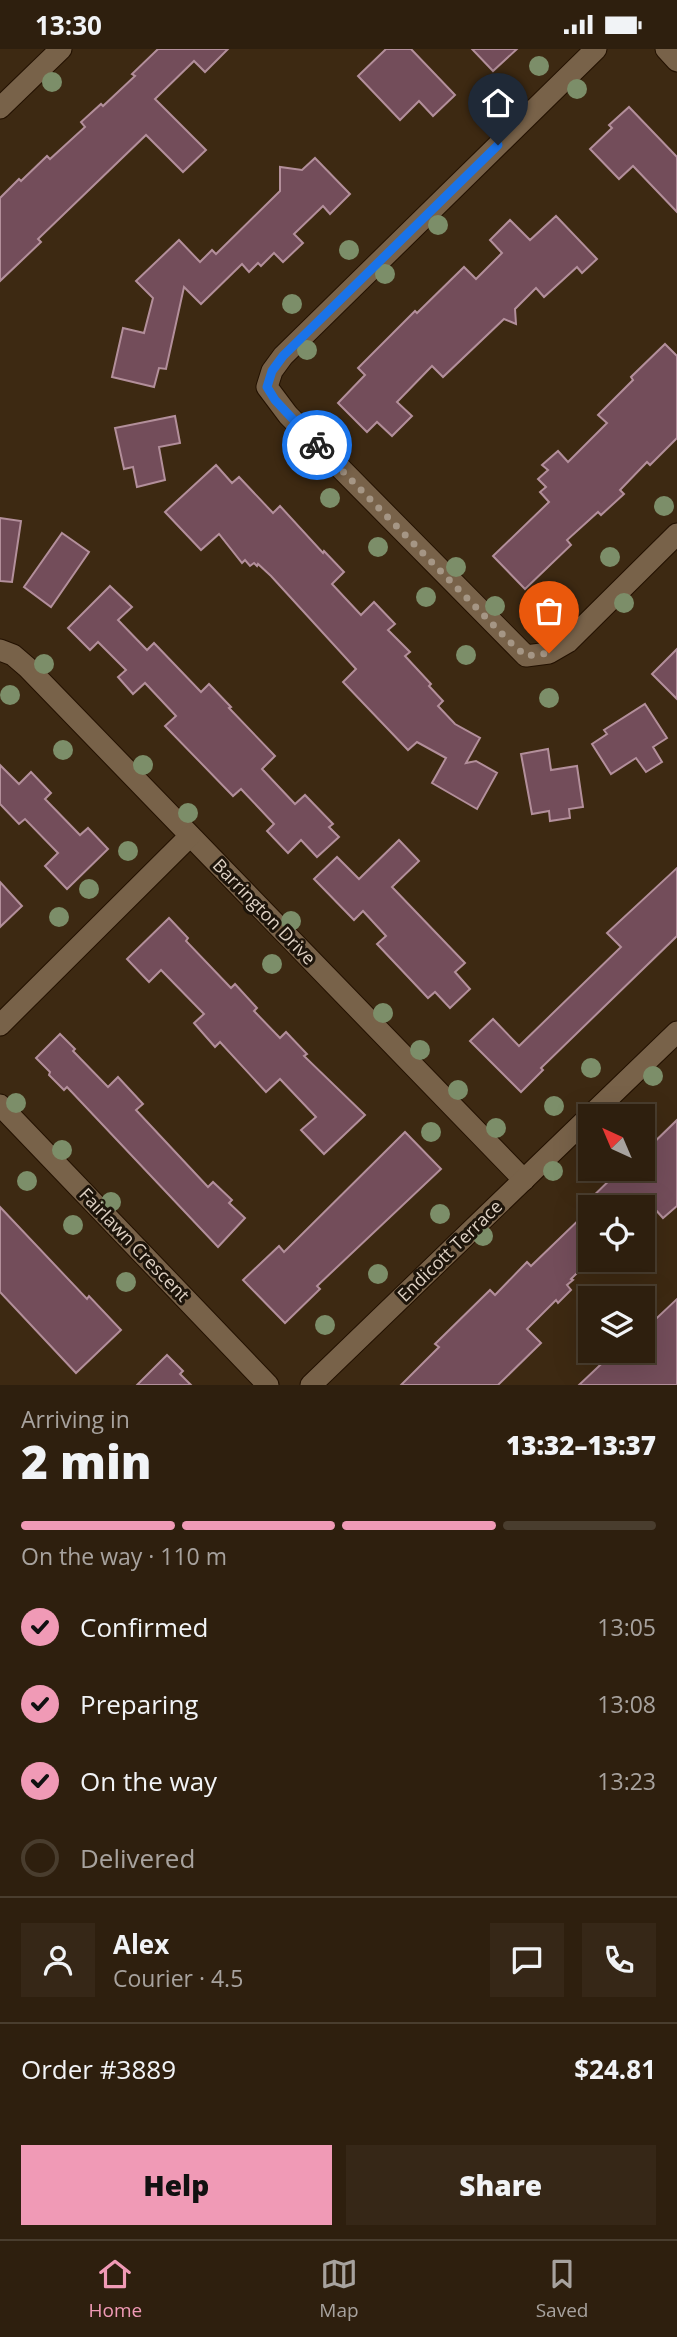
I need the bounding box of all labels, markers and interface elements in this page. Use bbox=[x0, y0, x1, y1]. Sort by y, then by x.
text: 13:30 bbox=[35, 7, 102, 43]
pin bbox=[468, 73, 528, 145]
icon: home bbox=[479, 84, 517, 122]
courier bbox=[282, 410, 352, 480]
icon: bike bbox=[298, 426, 336, 464]
pin bbox=[519, 581, 579, 653]
icon: bag bbox=[530, 592, 568, 630]
street label: Barrington Drive bbox=[208, 853, 322, 970]
north arrow bbox=[578, 1104, 654, 1181]
map controls bbox=[578, 1104, 655, 1363]
street label: Fairlawn Crescent bbox=[74, 1182, 195, 1306]
street label: Endicott Terrace bbox=[392, 1194, 507, 1307]
button: locate bbox=[578, 1195, 655, 1272]
button: layers bbox=[578, 1286, 655, 1363]
text: Arriving in bbox=[21, 1403, 130, 1435]
text: 13:32–13:37 bbox=[506, 1427, 656, 1463]
text: 2 min bbox=[21, 1430, 152, 1492]
text: On the way · 110 m bbox=[21, 1540, 227, 1572]
icon: check bbox=[21, 1608, 59, 1646]
text: Confirmed bbox=[80, 1609, 208, 1645]
text: 13:05 bbox=[597, 1611, 656, 1643]
icon: check bbox=[21, 1685, 59, 1723]
text: Preparing bbox=[80, 1686, 198, 1722]
text: 13:08 bbox=[597, 1688, 656, 1720]
icon: check bbox=[21, 1762, 59, 1800]
text: On the way bbox=[80, 1763, 217, 1799]
text: 13:23 bbox=[597, 1765, 656, 1797]
text: Delivered bbox=[80, 1840, 195, 1876]
button: person bbox=[21, 1923, 95, 1997]
button: chat bbox=[490, 1923, 564, 1997]
button: phone bbox=[582, 1923, 656, 1997]
text: Alex bbox=[113, 1926, 169, 1962]
text: Courier · 4.5 bbox=[113, 1962, 243, 1994]
text: Order #3889 bbox=[21, 2051, 176, 2087]
text: $24.81 bbox=[574, 2051, 656, 2087]
button: Help bbox=[21, 2145, 332, 2225]
button: Share bbox=[346, 2145, 656, 2225]
tab: Home bbox=[89, 2255, 142, 2323]
tab: Map bbox=[319, 2255, 359, 2323]
tab: Saved bbox=[536, 2255, 588, 2323]

